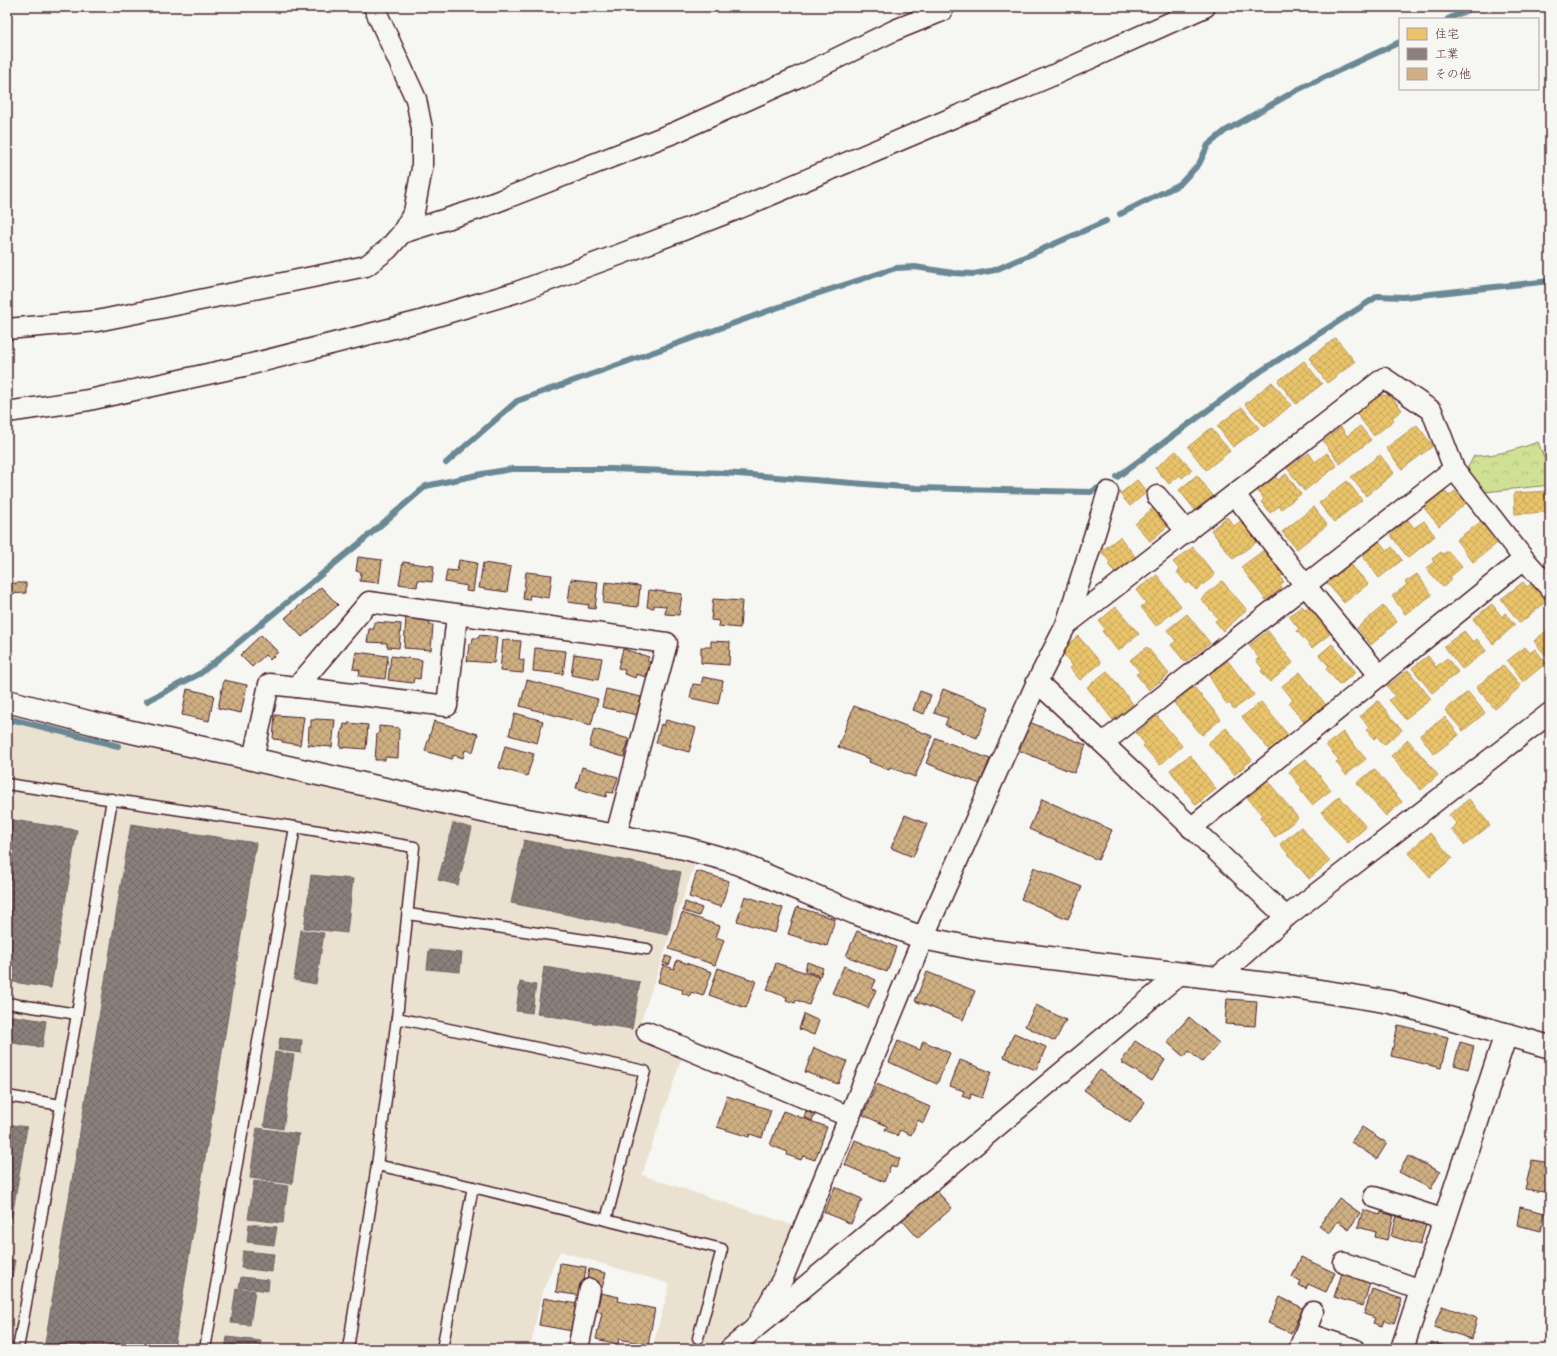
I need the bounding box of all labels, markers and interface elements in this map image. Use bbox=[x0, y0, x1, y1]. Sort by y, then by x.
legend bbox=[1399, 18, 1539, 90]
text: 住宅 bbox=[1435, 27, 1459, 42]
text: 工業 bbox=[1435, 47, 1459, 62]
text: その他 bbox=[1435, 67, 1471, 82]

